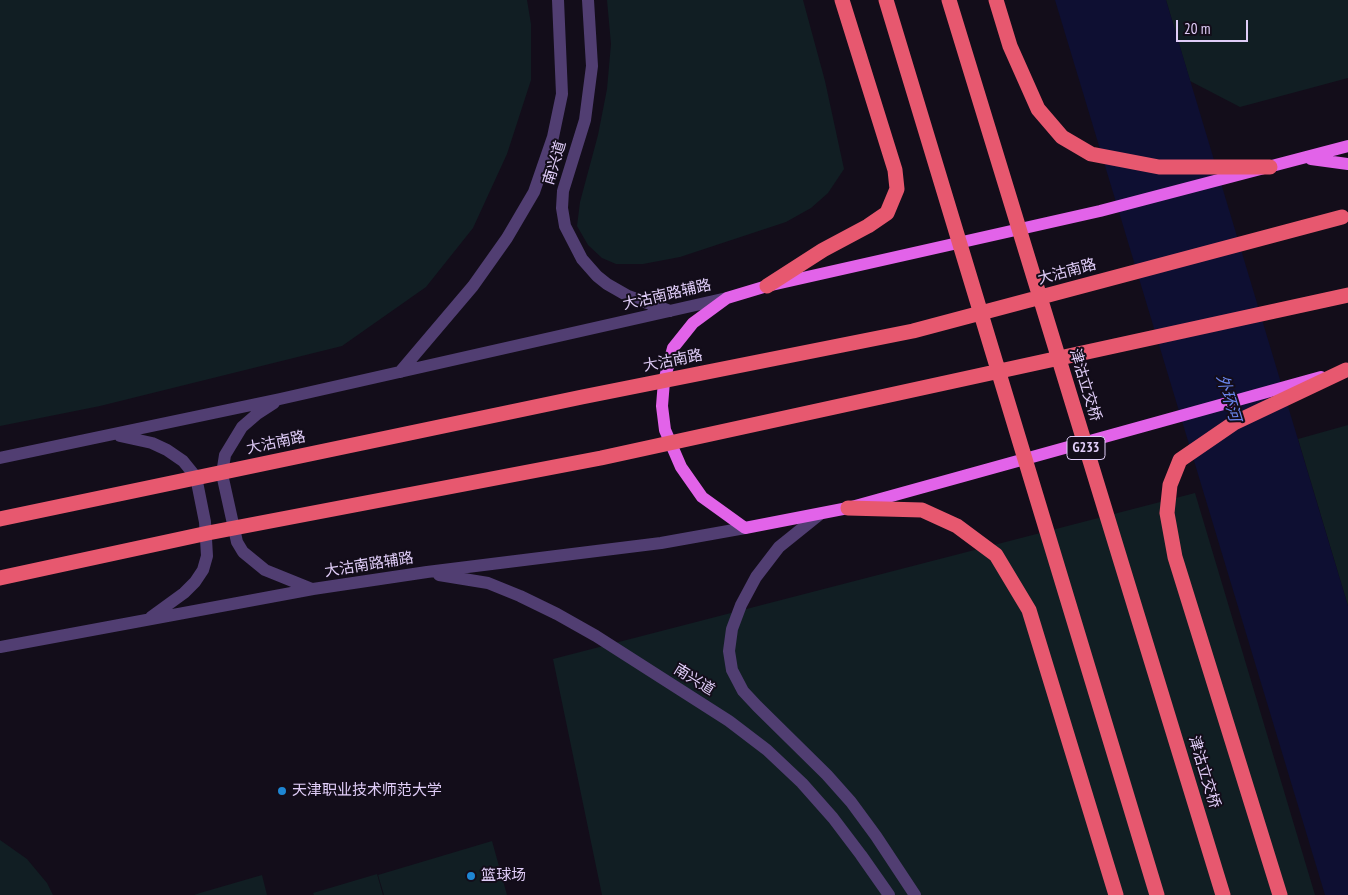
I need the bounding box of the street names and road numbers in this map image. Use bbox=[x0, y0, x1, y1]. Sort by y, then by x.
street label: 南兴道 bbox=[540, 139, 570, 187]
street label: 大沽南路 bbox=[1036, 256, 1098, 288]
street label: 大沽南路辅路 bbox=[621, 276, 713, 314]
street label: 大沽南路 bbox=[642, 346, 704, 376]
street label: 津沽立交桥 bbox=[1065, 347, 1105, 423]
street label: 大沽南路 bbox=[245, 428, 307, 458]
road number: G233 bbox=[1067, 436, 1105, 459]
street label: 大沽南路辅路 bbox=[323, 549, 415, 581]
street label: 南兴道 bbox=[670, 660, 718, 700]
street label: 津沽立交桥 bbox=[1184, 734, 1224, 810]

